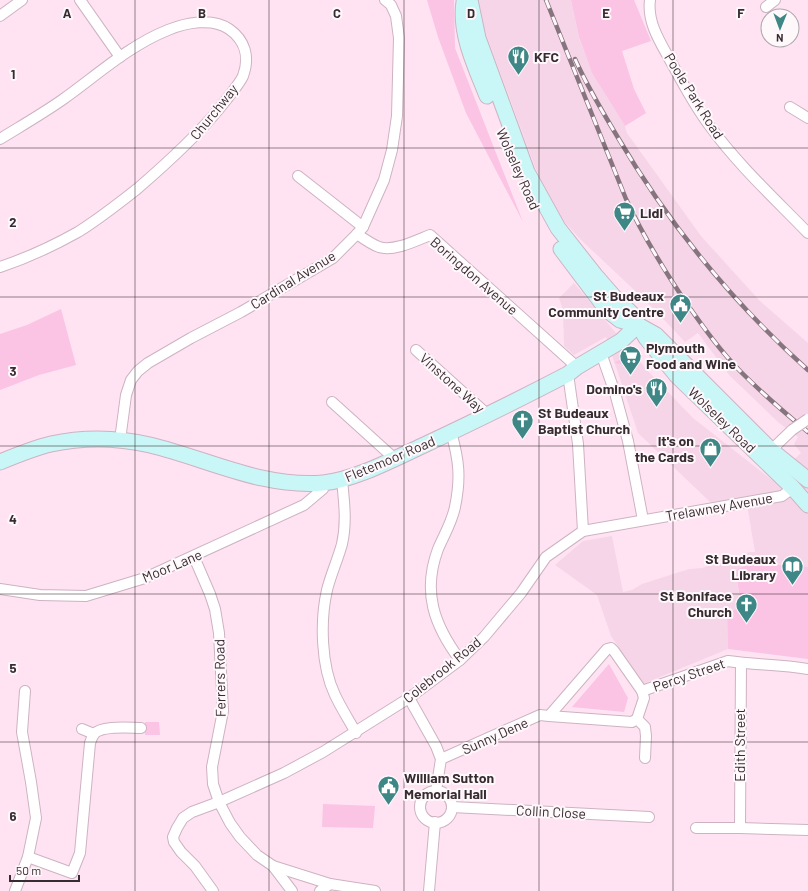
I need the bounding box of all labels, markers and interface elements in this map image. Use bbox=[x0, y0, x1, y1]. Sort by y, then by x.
text: A bbox=[63, 5, 72, 21]
text: B bbox=[198, 5, 206, 21]
text: C bbox=[333, 5, 341, 21]
text: D bbox=[467, 5, 475, 21]
text: E bbox=[602, 5, 610, 21]
text: F bbox=[737, 5, 745, 21]
north arrow bbox=[760, 8, 800, 48]
text: N bbox=[776, 32, 784, 45]
restaurant icon: KFC bbox=[506, 44, 532, 77]
place label: KFC bbox=[534, 48, 559, 65]
street label: Poole Park Road bbox=[661, 50, 728, 142]
text: 1 bbox=[11, 66, 15, 82]
street label: Churchway bbox=[186, 80, 242, 143]
street label: Wolseley Road bbox=[493, 125, 544, 212]
supermarket icon: Lidl bbox=[611, 200, 637, 233]
place label: Lidl bbox=[640, 204, 663, 221]
text: 2 bbox=[9, 214, 17, 230]
street label: Boringdon Avenue bbox=[427, 233, 522, 318]
street label: Cardinal Avenue bbox=[247, 247, 338, 312]
place label: St Budeaux Community Centre bbox=[548, 287, 664, 320]
public building icon: St Budeaux Community Centre bbox=[667, 291, 693, 324]
place label: Plymouth Food and Wine bbox=[646, 339, 737, 372]
supermarket icon: Plymouth Food and Wine bbox=[617, 343, 643, 376]
street label: Vinstone Way bbox=[416, 349, 489, 417]
text: 3 bbox=[9, 363, 17, 379]
restaurant icon: Domino's bbox=[644, 376, 670, 409]
place label: Domino's bbox=[586, 380, 642, 397]
street label: Wolseley Road bbox=[685, 383, 760, 456]
place label: St Budeaux Baptist Church bbox=[538, 404, 630, 437]
church icon: St Budeaux Baptist Church bbox=[509, 408, 535, 441]
street label: Fletemoor Road bbox=[342, 432, 438, 485]
place label: It's on the Cards bbox=[635, 432, 694, 465]
shop icon: It's on the Cards bbox=[697, 436, 723, 469]
street label: Trelawney Avenue bbox=[664, 489, 774, 524]
text: 4 bbox=[9, 511, 17, 527]
street label: Moor Lane bbox=[139, 545, 204, 586]
place label: St Budeaux Library bbox=[705, 550, 776, 583]
library icon: St Budeaux Library bbox=[779, 554, 805, 587]
place label: St Boniface Church bbox=[660, 587, 732, 620]
church icon: St Boniface Church bbox=[734, 591, 760, 624]
street label: Colebrook Road bbox=[399, 633, 484, 706]
street label: Ferrers Road bbox=[210, 639, 229, 717]
street label: Percy Street bbox=[651, 654, 727, 695]
text: 5 bbox=[9, 660, 17, 676]
street label: Edith Street bbox=[731, 708, 748, 782]
street label: Sunny Dene bbox=[459, 713, 531, 758]
place label: William Sutton Memorial Hall bbox=[404, 769, 494, 802]
public building icon: William Sutton Memorial Hall bbox=[376, 773, 402, 806]
street label: Collin Close bbox=[516, 801, 586, 822]
text: 6 bbox=[10, 808, 17, 824]
scale bar bbox=[10, 857, 79, 883]
text: 50 m bbox=[16, 863, 41, 877]

